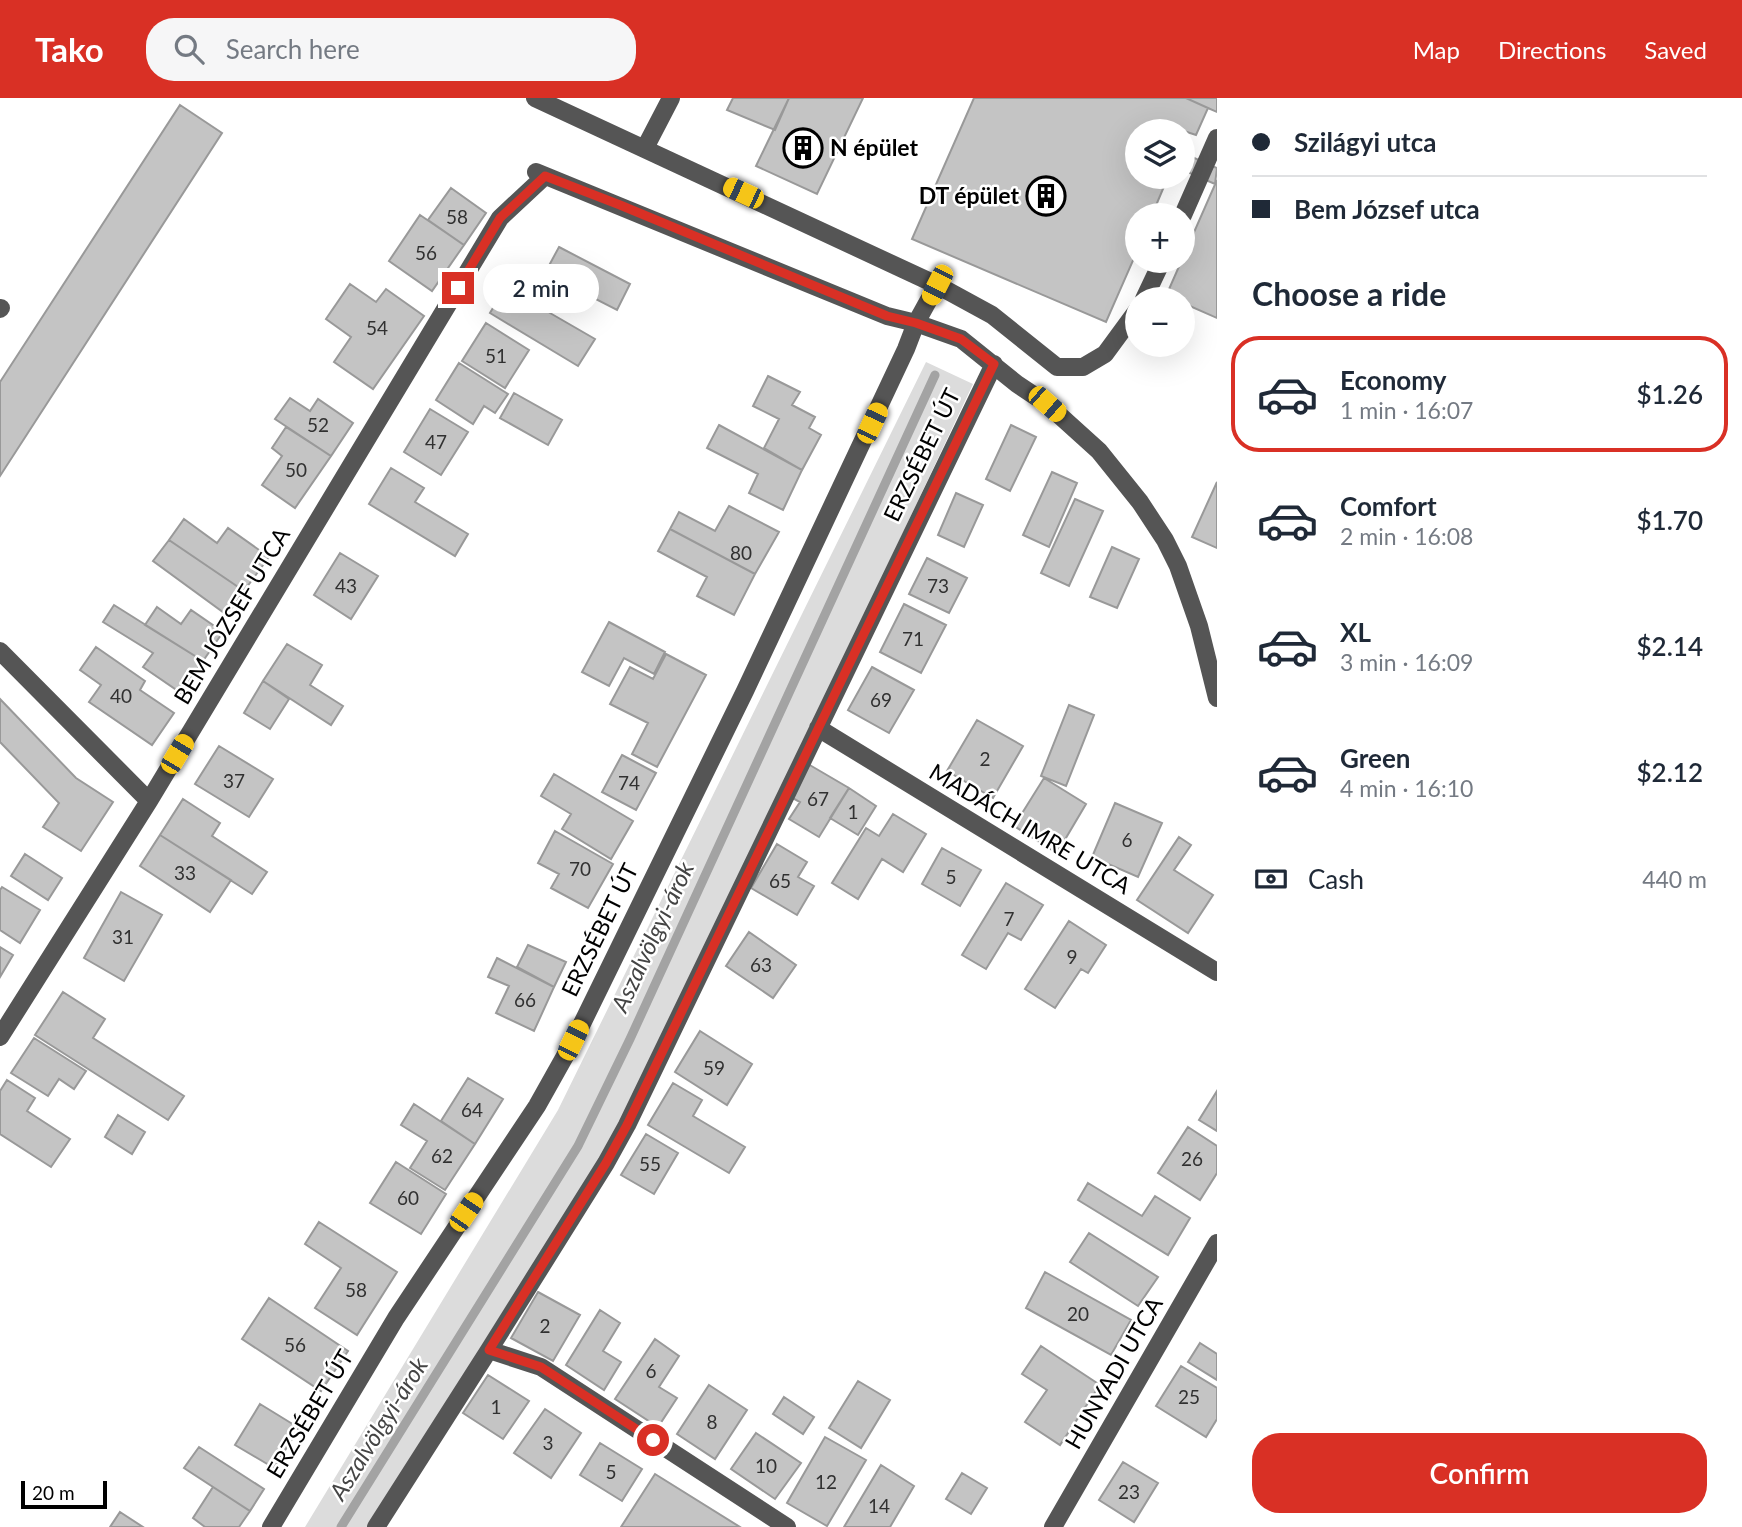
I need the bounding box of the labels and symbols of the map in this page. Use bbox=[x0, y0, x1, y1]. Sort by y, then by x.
building icon: N épület bbox=[782, 127, 824, 169]
place label: N épület bbox=[830, 133, 919, 161]
car bbox=[720, 175, 767, 211]
building icon: DT épület bbox=[1025, 175, 1067, 217]
place label: DT épület bbox=[919, 181, 1019, 209]
house number: 58 bbox=[446, 205, 468, 228]
house number: 56 bbox=[415, 241, 437, 264]
car bbox=[919, 262, 956, 308]
callout: 2 min bbox=[482, 264, 598, 312]
route end bbox=[442, 272, 474, 304]
house number: 54 bbox=[366, 316, 388, 339]
house number: 51 bbox=[485, 344, 507, 367]
car bbox=[1025, 382, 1070, 426]
street label: ERZSÉBET ÚT bbox=[877, 383, 966, 526]
car bbox=[854, 400, 891, 446]
house number: 52 bbox=[307, 413, 329, 436]
house number: 47 bbox=[425, 430, 447, 453]
house number: 50 bbox=[285, 458, 307, 481]
street label: BEM JÓZSEF UTCA bbox=[167, 522, 295, 709]
house number: 80 bbox=[730, 541, 752, 564]
house number: 43 bbox=[335, 574, 357, 597]
house number: 73 bbox=[927, 574, 949, 597]
house number: 71 bbox=[902, 627, 924, 650]
house number: 40 bbox=[110, 684, 132, 707]
house number: 69 bbox=[870, 688, 892, 711]
car bbox=[158, 731, 197, 777]
house number: 2 bbox=[979, 747, 991, 770]
street label: MADÁCH IMRE UTCA bbox=[925, 757, 1137, 900]
house number: 37 bbox=[223, 769, 245, 792]
house number: 74 bbox=[618, 771, 640, 794]
house number: 67 bbox=[807, 787, 829, 810]
house number: 1 bbox=[847, 800, 859, 823]
house number: 6 bbox=[1121, 828, 1133, 851]
water label: Aszalvölgyi-árok bbox=[604, 856, 699, 1017]
house number: 70 bbox=[569, 857, 591, 880]
street label: ERZSÉBET ÚT bbox=[555, 858, 644, 1001]
house number: 33 bbox=[174, 861, 196, 884]
house number: 5 bbox=[945, 865, 957, 888]
house number: 65 bbox=[769, 869, 791, 892]
house number: 7 bbox=[1003, 907, 1015, 930]
house number: 31 bbox=[112, 925, 134, 948]
house number: 9 bbox=[1066, 945, 1078, 968]
house number: 63 bbox=[750, 953, 772, 976]
house number: 66 bbox=[514, 988, 536, 1011]
car bbox=[555, 1017, 592, 1063]
house number: 59 bbox=[703, 1056, 725, 1079]
house number: 64 bbox=[461, 1098, 483, 1121]
house number: 62 bbox=[431, 1144, 453, 1167]
house number: 26 bbox=[1181, 1147, 1203, 1170]
house number: 55 bbox=[639, 1152, 661, 1175]
house number: 60 bbox=[397, 1186, 419, 1209]
car bbox=[446, 1189, 487, 1235]
house number: 58 bbox=[345, 1278, 367, 1301]
street label: HUNYADI UTCA bbox=[1058, 1291, 1168, 1453]
house number: 20 bbox=[1067, 1302, 1089, 1325]
house number: 2 bbox=[539, 1314, 551, 1337]
house number: 56 bbox=[284, 1333, 306, 1356]
street label: ERZSÉBET ÚT bbox=[260, 1344, 359, 1483]
water label: Aszalvölgyi-árok bbox=[322, 1351, 433, 1506]
house number: 6 bbox=[645, 1359, 657, 1382]
house number: 25 bbox=[1178, 1385, 1200, 1408]
house number: 1 bbox=[490, 1395, 502, 1418]
house number: 8 bbox=[706, 1410, 718, 1433]
route start bbox=[637, 1424, 669, 1456]
house number: 3 bbox=[542, 1431, 554, 1454]
house number: 10 bbox=[755, 1454, 777, 1477]
house number: 5 bbox=[605, 1460, 617, 1483]
house number: 12 bbox=[815, 1470, 837, 1493]
scale bar bbox=[21, 1478, 107, 1510]
house number: 23 bbox=[1118, 1480, 1140, 1503]
house number: 14 bbox=[868, 1494, 890, 1517]

